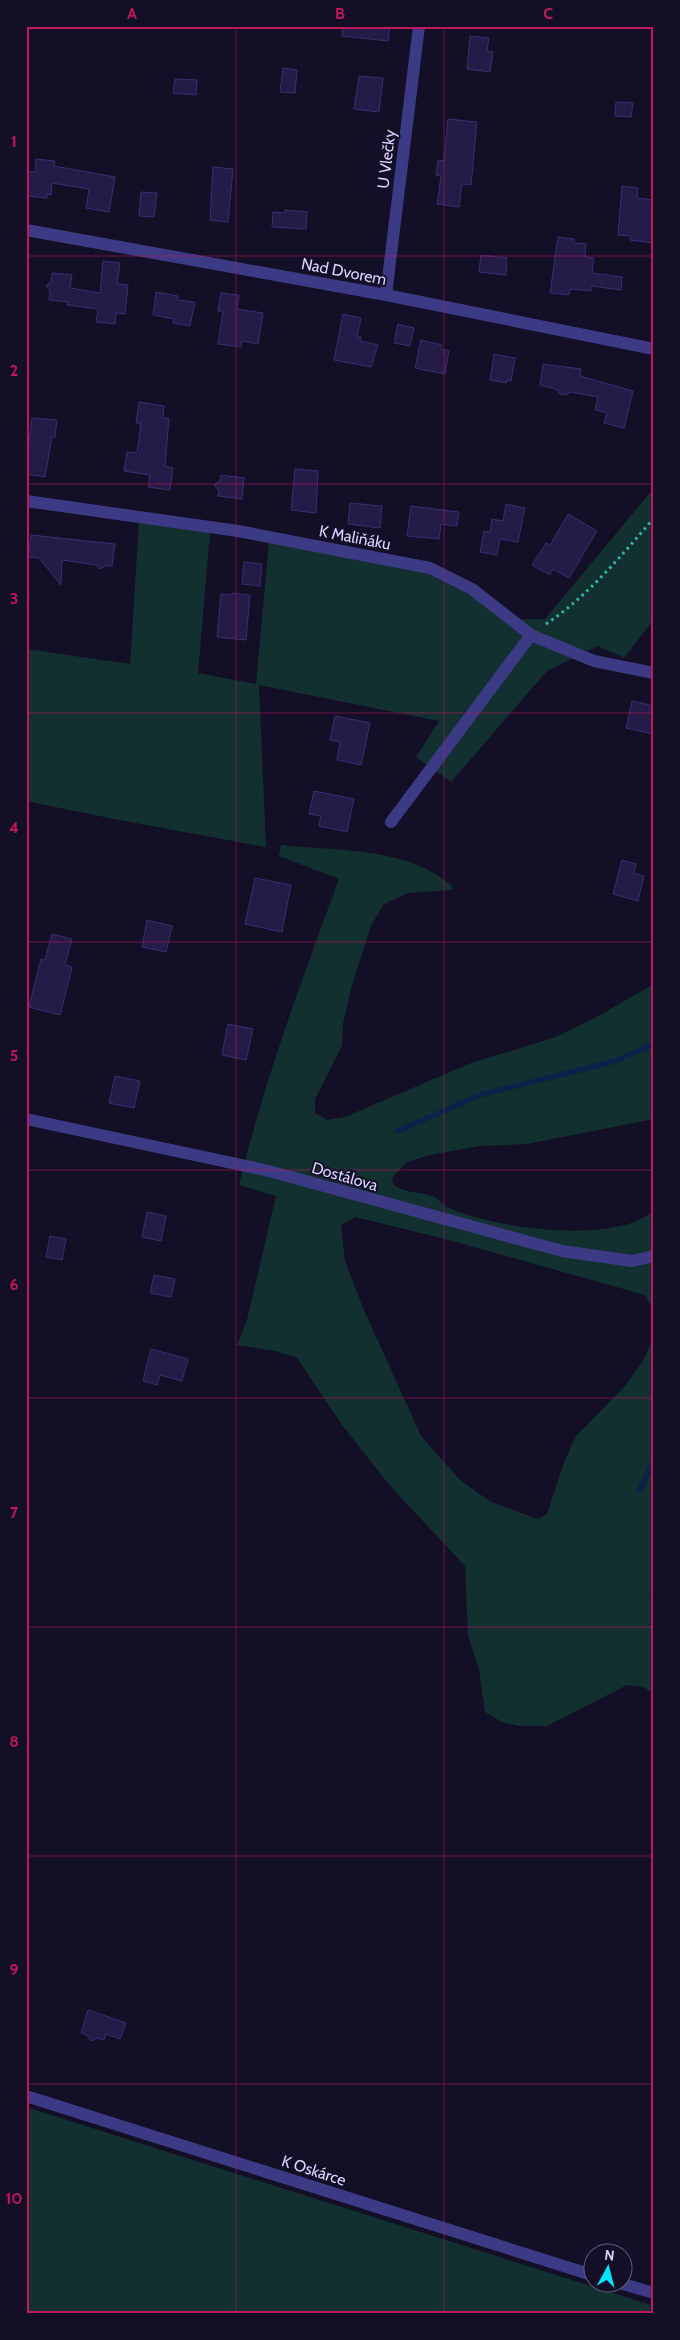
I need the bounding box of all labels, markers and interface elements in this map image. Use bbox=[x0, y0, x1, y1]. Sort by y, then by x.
text: A bbox=[127, 4, 137, 23]
text: B bbox=[335, 4, 345, 23]
text: C bbox=[543, 4, 553, 23]
street label: U Vlečky bbox=[373, 128, 400, 190]
text: 1 bbox=[11, 132, 17, 151]
street label: Nad Dvorem bbox=[300, 254, 388, 289]
text: 2 bbox=[10, 361, 18, 380]
street label: K Maliňáku bbox=[317, 521, 392, 554]
text: 3 bbox=[10, 589, 18, 608]
text: 4 bbox=[9, 818, 19, 837]
text: 5 bbox=[10, 1046, 18, 1065]
street label: Dostálova bbox=[310, 1158, 380, 1195]
text: 6 bbox=[10, 1275, 19, 1294]
text: 7 bbox=[10, 1503, 19, 1522]
text: 8 bbox=[9, 1732, 19, 1751]
text: 9 bbox=[10, 1960, 19, 1979]
street label: K Oskárce bbox=[279, 2151, 348, 2190]
text: 10 bbox=[5, 2189, 23, 2208]
north arrow bbox=[582, 2242, 632, 2292]
text: N bbox=[604, 2246, 616, 2265]

